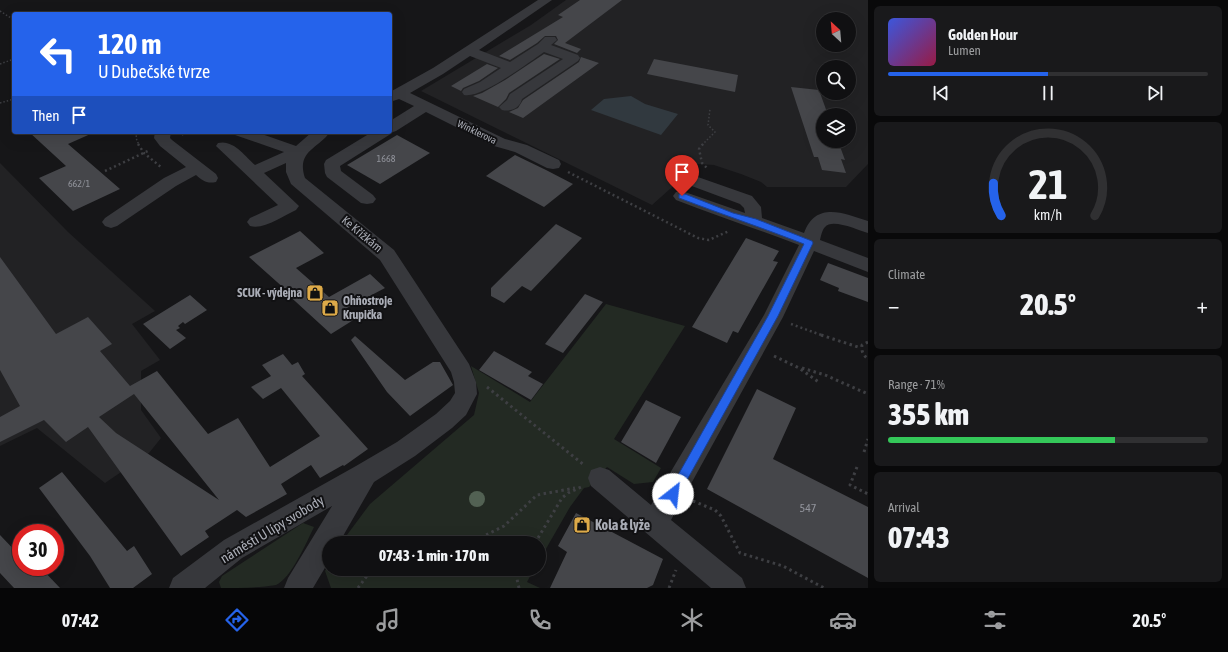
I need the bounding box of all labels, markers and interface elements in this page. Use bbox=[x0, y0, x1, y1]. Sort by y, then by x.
north arrow bbox=[816, 12, 856, 52]
map controls bbox=[816, 12, 856, 148]
text: Golden Hour bbox=[948, 26, 1018, 43]
icon: left bbox=[32, 28, 84, 80]
text: 120 m bbox=[98, 28, 161, 60]
text: Lumen bbox=[948, 43, 981, 58]
button: search bbox=[816, 60, 856, 100]
text: U Dubečské tvrze bbox=[98, 61, 210, 82]
icon: previous bbox=[930, 82, 952, 104]
icon: pause bbox=[1037, 82, 1059, 104]
icon: next bbox=[1144, 82, 1166, 104]
icon: arrive bbox=[68, 104, 90, 126]
text: Then bbox=[32, 107, 60, 124]
button: layers bbox=[816, 108, 856, 148]
street label: Winklerova bbox=[456, 118, 499, 146]
house number: 1668 bbox=[377, 153, 396, 164]
pin bbox=[665, 155, 699, 196]
text: 21 bbox=[1028, 159, 1068, 207]
icon: arrive bbox=[671, 161, 693, 183]
house number: 662/1 bbox=[68, 178, 90, 189]
text: km/h bbox=[1034, 206, 1062, 222]
street label: Ke Křížkám bbox=[339, 213, 385, 255]
text: Climate bbox=[888, 267, 925, 282]
shop icon: SCUK - výdejna bbox=[305, 283, 325, 303]
place label: SCUK - výdejna bbox=[237, 286, 302, 300]
text: 20.5° bbox=[1020, 287, 1076, 321]
text: − bbox=[888, 292, 899, 318]
text: + bbox=[1197, 292, 1208, 318]
place label: Ohňostroje Krupička bbox=[343, 294, 393, 322]
shop icon: Ohňostroje Krupička bbox=[320, 298, 340, 318]
text: Range · 71% bbox=[888, 377, 945, 392]
text: 355 km bbox=[888, 397, 969, 431]
position arrow bbox=[652, 473, 694, 515]
street label: náměstí U lípy svobody bbox=[217, 492, 327, 566]
text: Arrival bbox=[888, 500, 920, 515]
house number: 547 bbox=[800, 501, 817, 515]
shop icon: Kola & lyže bbox=[572, 515, 592, 535]
place label: Kola & lyže bbox=[595, 517, 650, 533]
text: 07:43 bbox=[888, 520, 950, 554]
speed limit sign: 30 bbox=[12, 524, 64, 576]
text: 07:43 · 1 min · 170 m bbox=[379, 547, 489, 564]
icon: directions bbox=[223, 606, 251, 634]
icon: music bbox=[374, 606, 402, 634]
icon: phone bbox=[526, 606, 554, 634]
icon: climate bbox=[678, 606, 706, 634]
icon: car bbox=[829, 606, 857, 634]
icon: filters bbox=[981, 606, 1009, 634]
text: 07:42 bbox=[62, 610, 99, 631]
text: 20.5° bbox=[1133, 610, 1166, 631]

